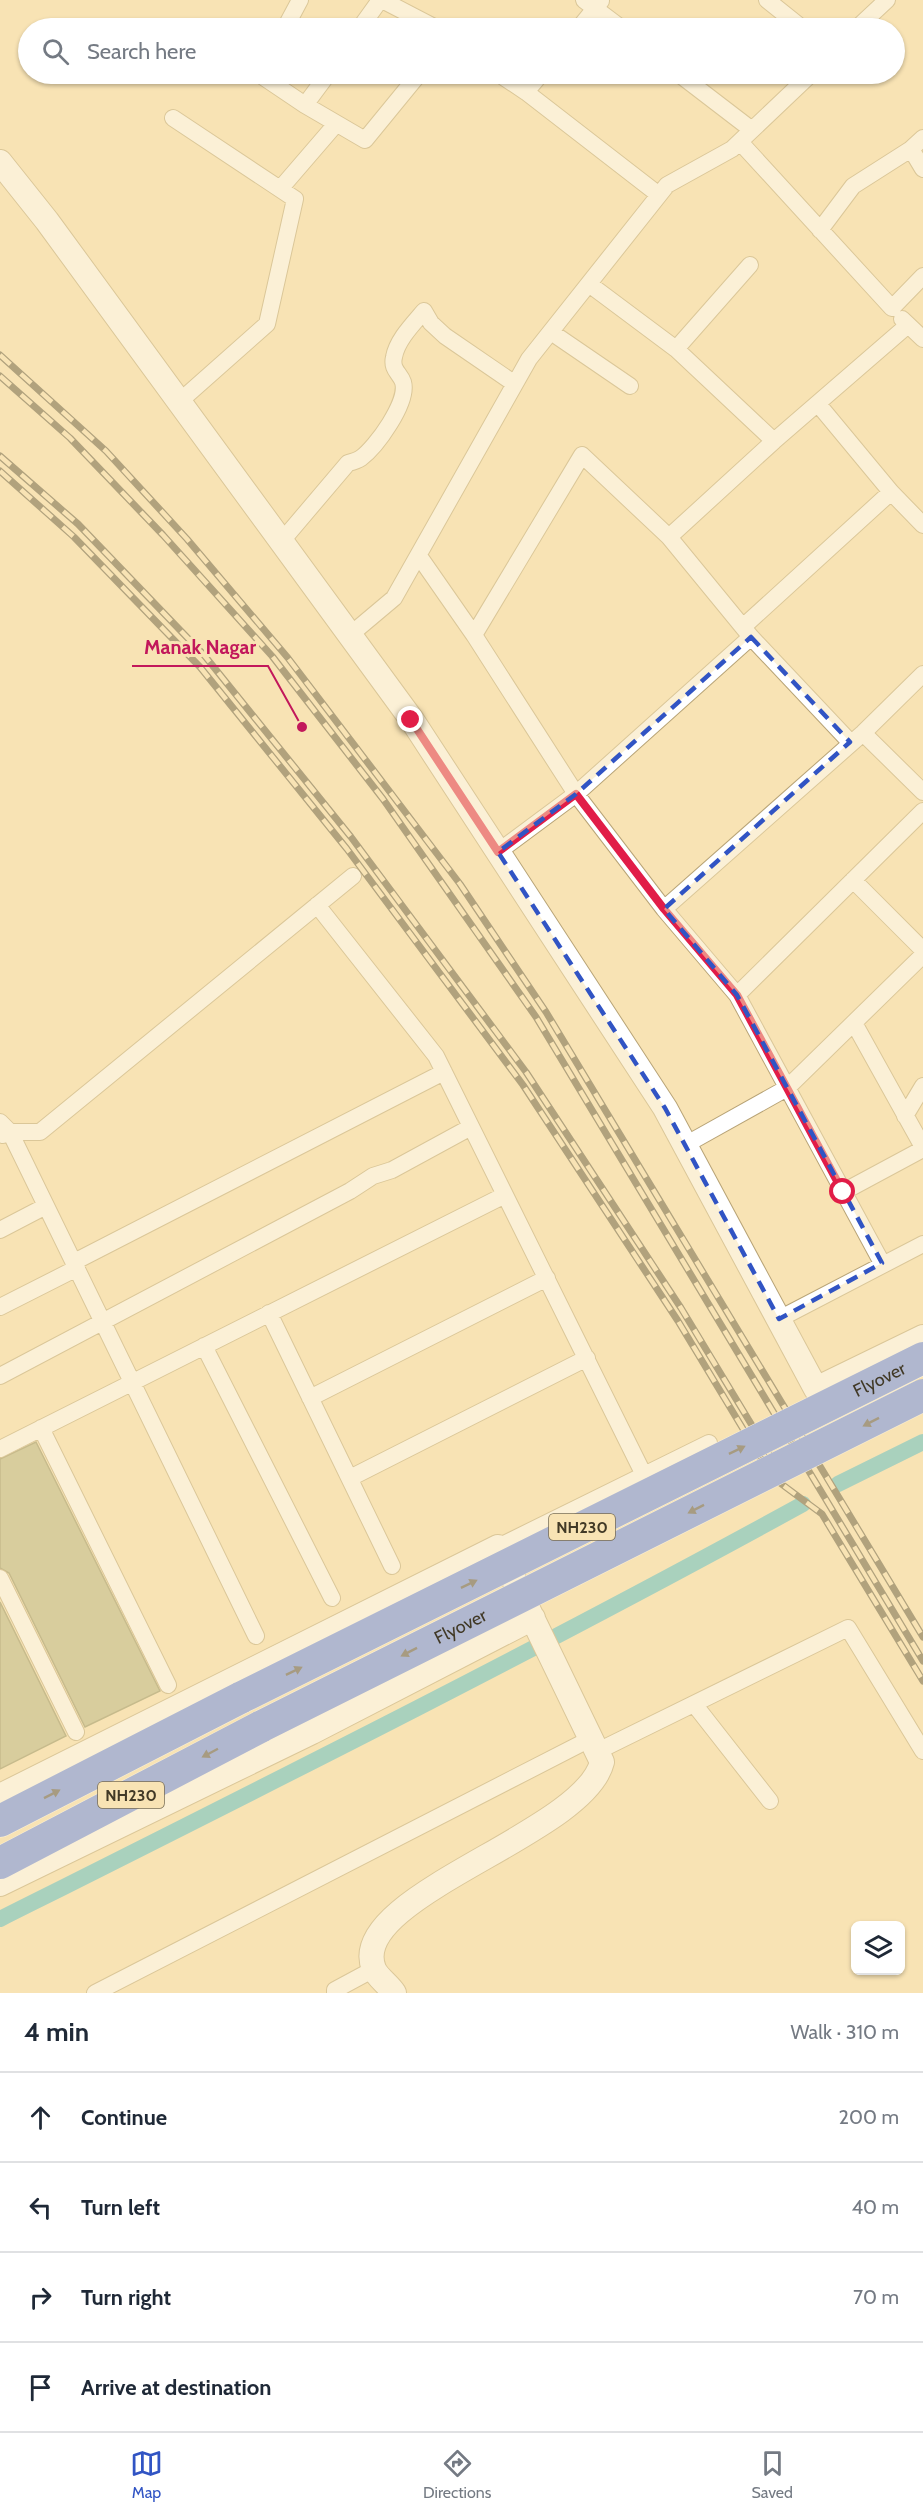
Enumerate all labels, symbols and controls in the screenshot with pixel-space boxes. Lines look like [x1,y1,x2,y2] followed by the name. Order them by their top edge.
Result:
[18,18,905,84] search box
[39,35,72,68] icon: search
[87,38,196,65] text: Search here
[132,628,268,666] callout: Manak Nagar
[144,635,256,659] text: Manak Nagar
[397,706,423,732] route end
[829,1178,855,1204] route start
[849,1357,910,1402] street label: Flyover
[862,1417,879,1426] one-way arrow
[729,1446,746,1455] one-way arrow
[688,1504,705,1514] one-way arrow
[549,1514,615,1540] road number: NH230
[460,1579,477,1589] one-way arrow
[431,1604,491,1649] street label: Flyover
[401,1648,418,1657] one-way arrow
[286,1666,303,1676] one-way arrow
[201,1748,218,1758] one-way arrow
[98,1782,164,1808] road number: NH230
[44,1789,61,1799] one-way arrow
[851,1921,905,1975] map controls
[851,1921,905,1975] button: layers
[24,2016,89,2048] text: 4 min
[791,2020,899,2044] text: Walk · 310 m
[24,2101,57,2134] icon: ahead
[81,2104,167,2131] text: Continue
[839,2105,899,2129] text: 200 m
[24,2191,57,2224] icon: left
[81,2194,160,2221] text: Turn left
[851,2195,899,2219] text: 40 m
[24,2281,57,2314] icon: right
[81,2284,171,2311] text: Turn right
[853,2285,899,2309] text: 70 m
[24,2371,57,2404] icon: arrive
[81,2374,271,2401] text: Arrive at destination
[130,2447,163,2502] tab: Map
[423,2447,491,2502] tab: Directions
[751,2447,793,2502] tab: Saved

